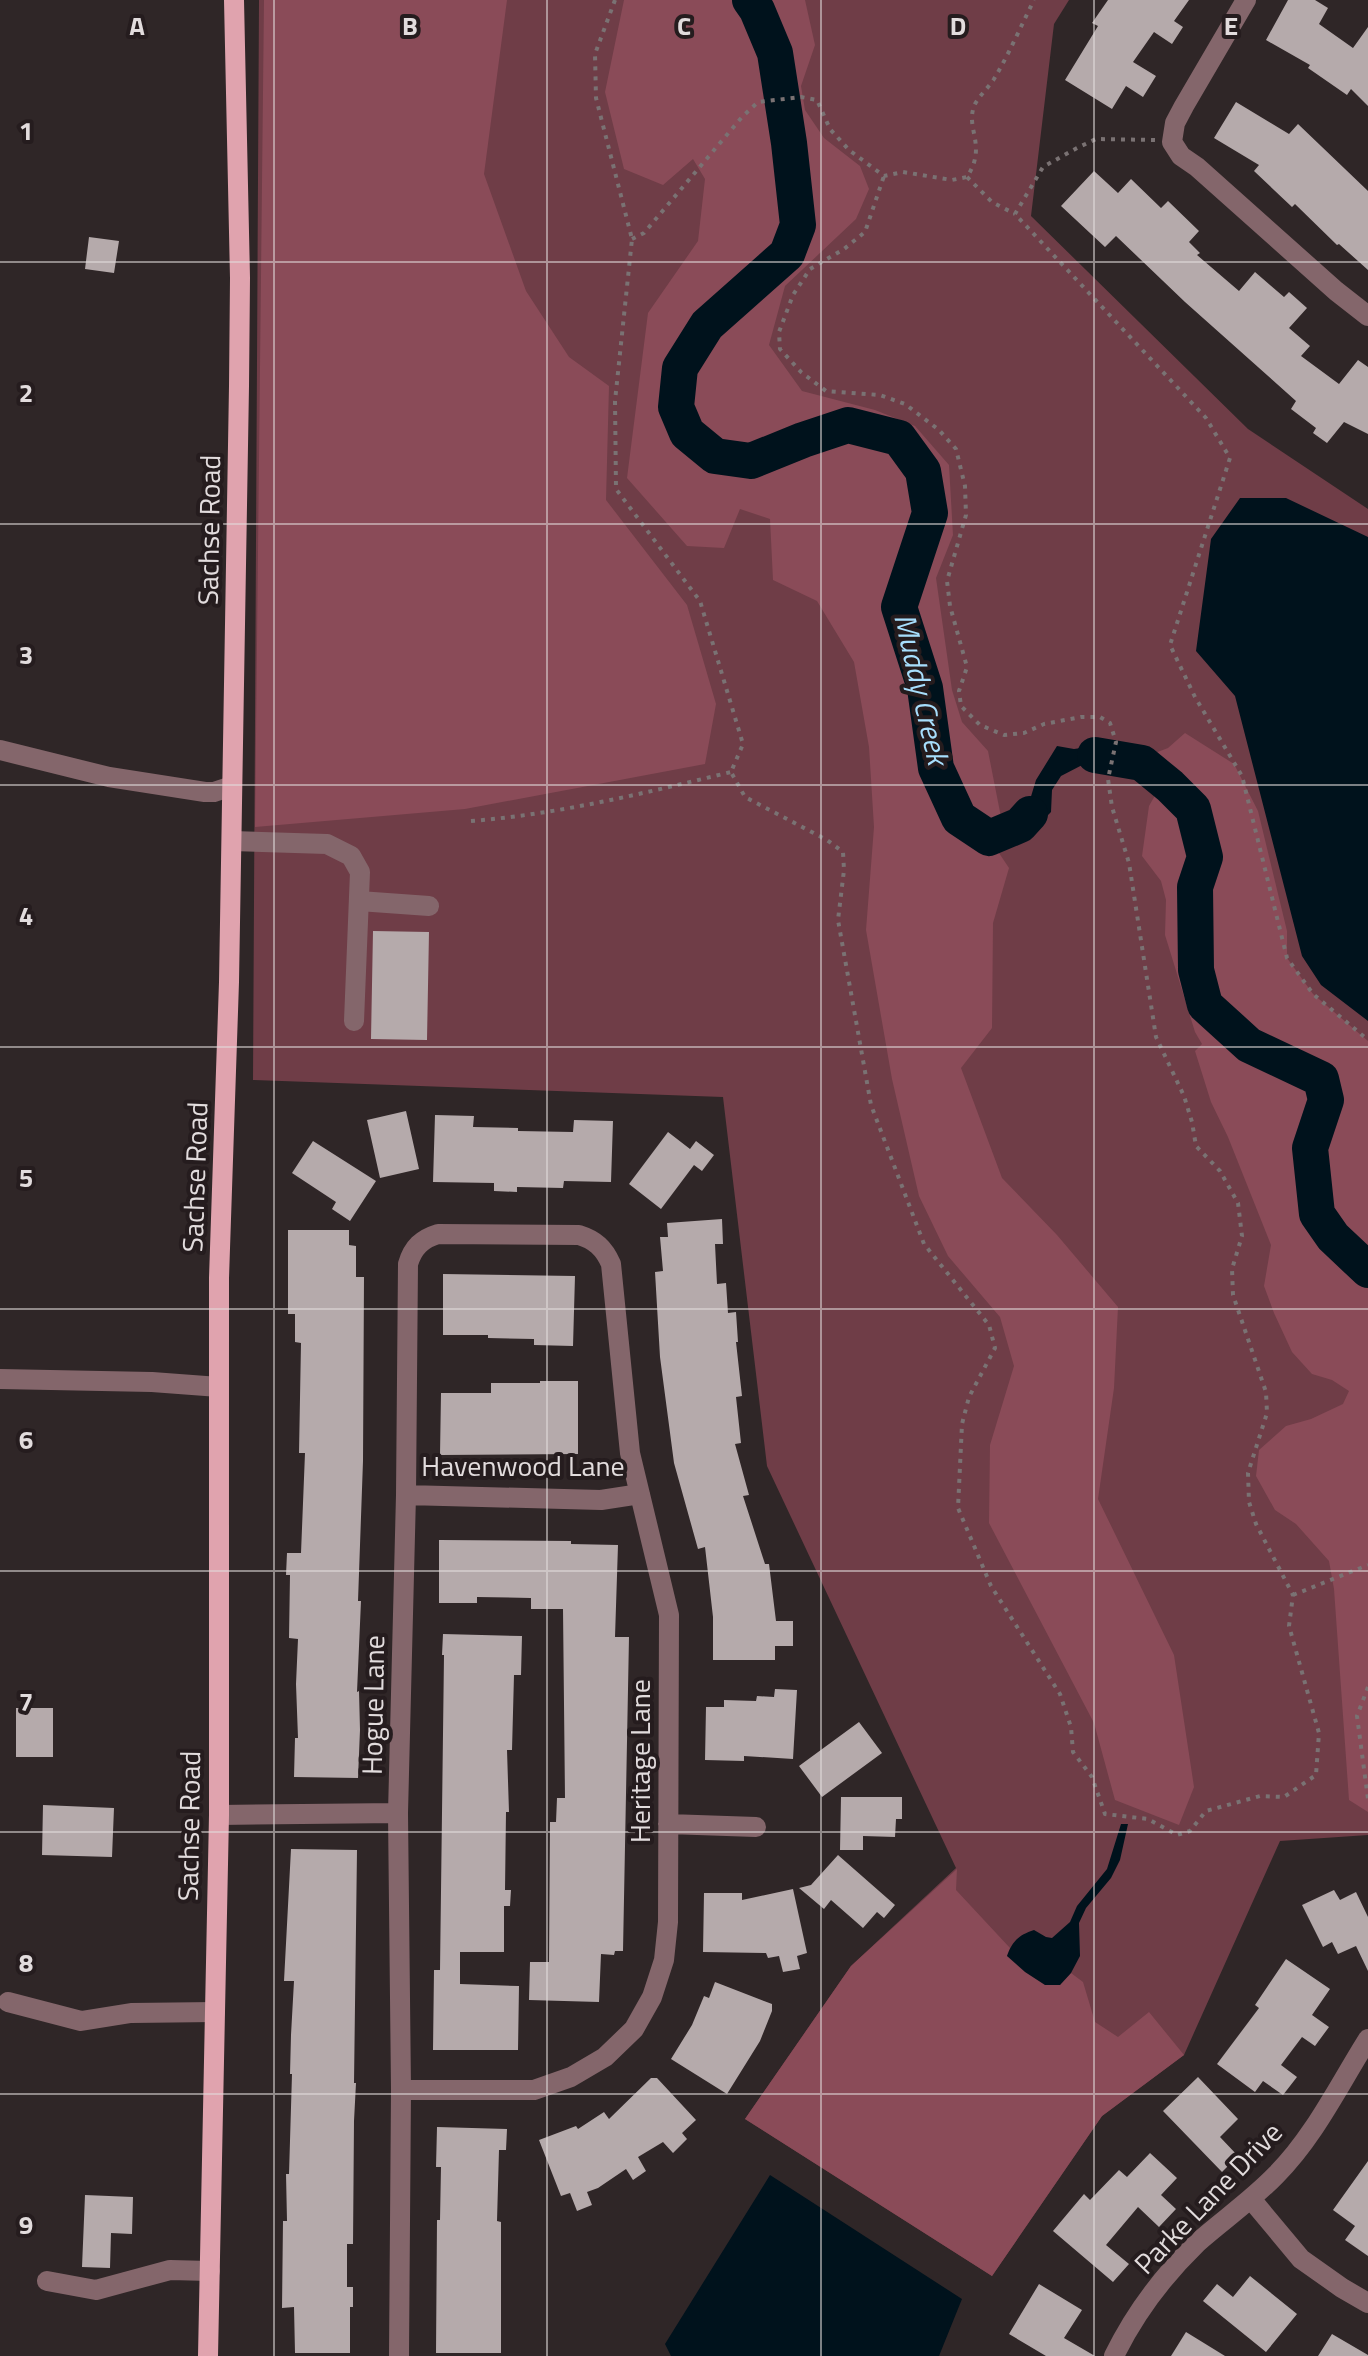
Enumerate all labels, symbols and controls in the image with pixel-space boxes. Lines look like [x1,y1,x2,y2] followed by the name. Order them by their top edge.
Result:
[129,6,145,45] text: A
[402,6,418,45] text: B
[677,6,691,45] text: C
[950,6,966,45] text: D
[1224,6,1238,45] text: E
[19,111,33,150] text: 1
[19,373,33,412] text: 2
[186,454,231,606] street label: Sachse Road
[882,609,963,772] water label: Muddy Creek
[19,635,33,674] text: 3
[19,896,33,935] text: 4
[170,1101,219,1253] street label: Sachse Road
[19,1158,33,1197] text: 5
[19,1420,33,1459] text: 6
[421,1444,625,1487] street label: Havenwood Lane
[350,1635,395,1775] street label: Hogue Lane
[618,1679,661,1843] street label: Heritage Lane
[19,1682,33,1721] text: 7
[166,1750,211,1902] street label: Sachse Road
[19,1943,33,1982] text: 8
[1124,2112,1292,2284] street label: Parke Lane Drive
[19,2205,33,2244] text: 9

